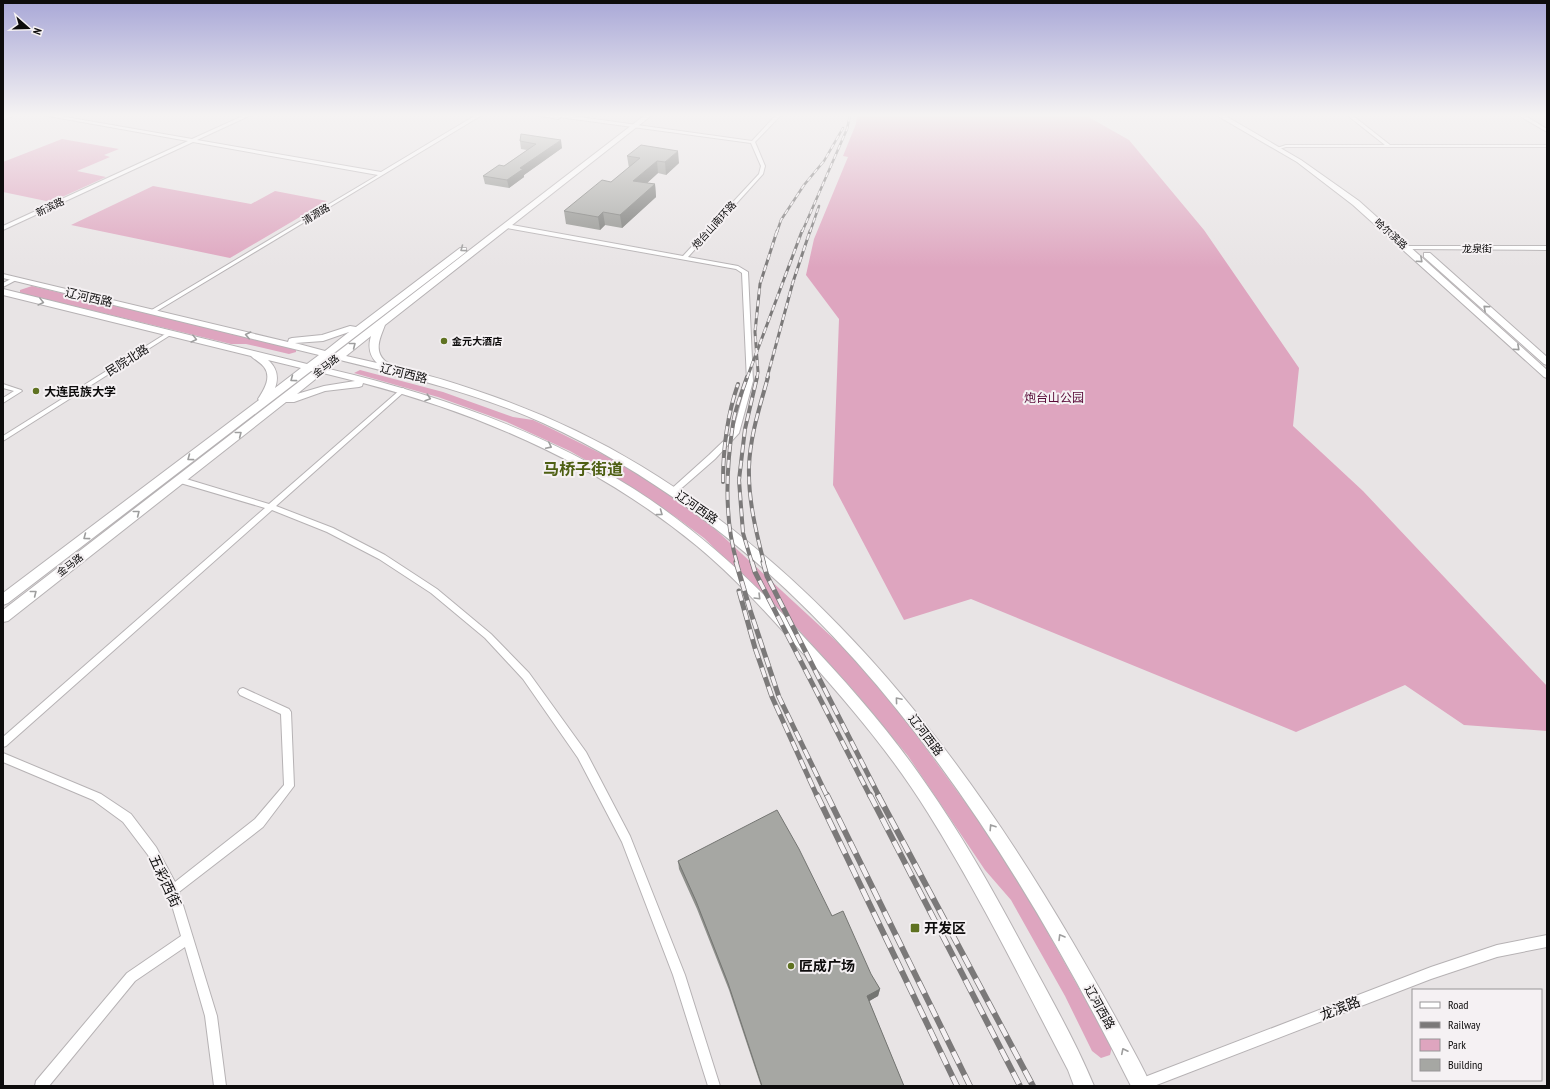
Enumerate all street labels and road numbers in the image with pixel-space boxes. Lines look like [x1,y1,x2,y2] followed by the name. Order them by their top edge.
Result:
[34,195,66,219] street label: 新滨路
[689,198,739,252] street label: 炮台山南环路
[300,201,332,227] street label: 清源路
[1372,216,1410,252] street label: 哈尔滨路
[1462,242,1492,255] street label: 龙泉街
[64,284,114,310] street label: 辽河西路
[103,341,151,379] street label: 民院北路
[310,352,342,380] street label: 金马路
[379,360,429,386] street label: 辽河西路
[673,487,721,527] street label: 辽河西路
[54,551,86,579] street label: 金马路
[906,711,946,759] street label: 辽河西路
[145,852,185,910] street label: 五彩西街
[1082,982,1118,1032] street label: 辽河西路
[1317,992,1363,1024] street label: 龙滨路

